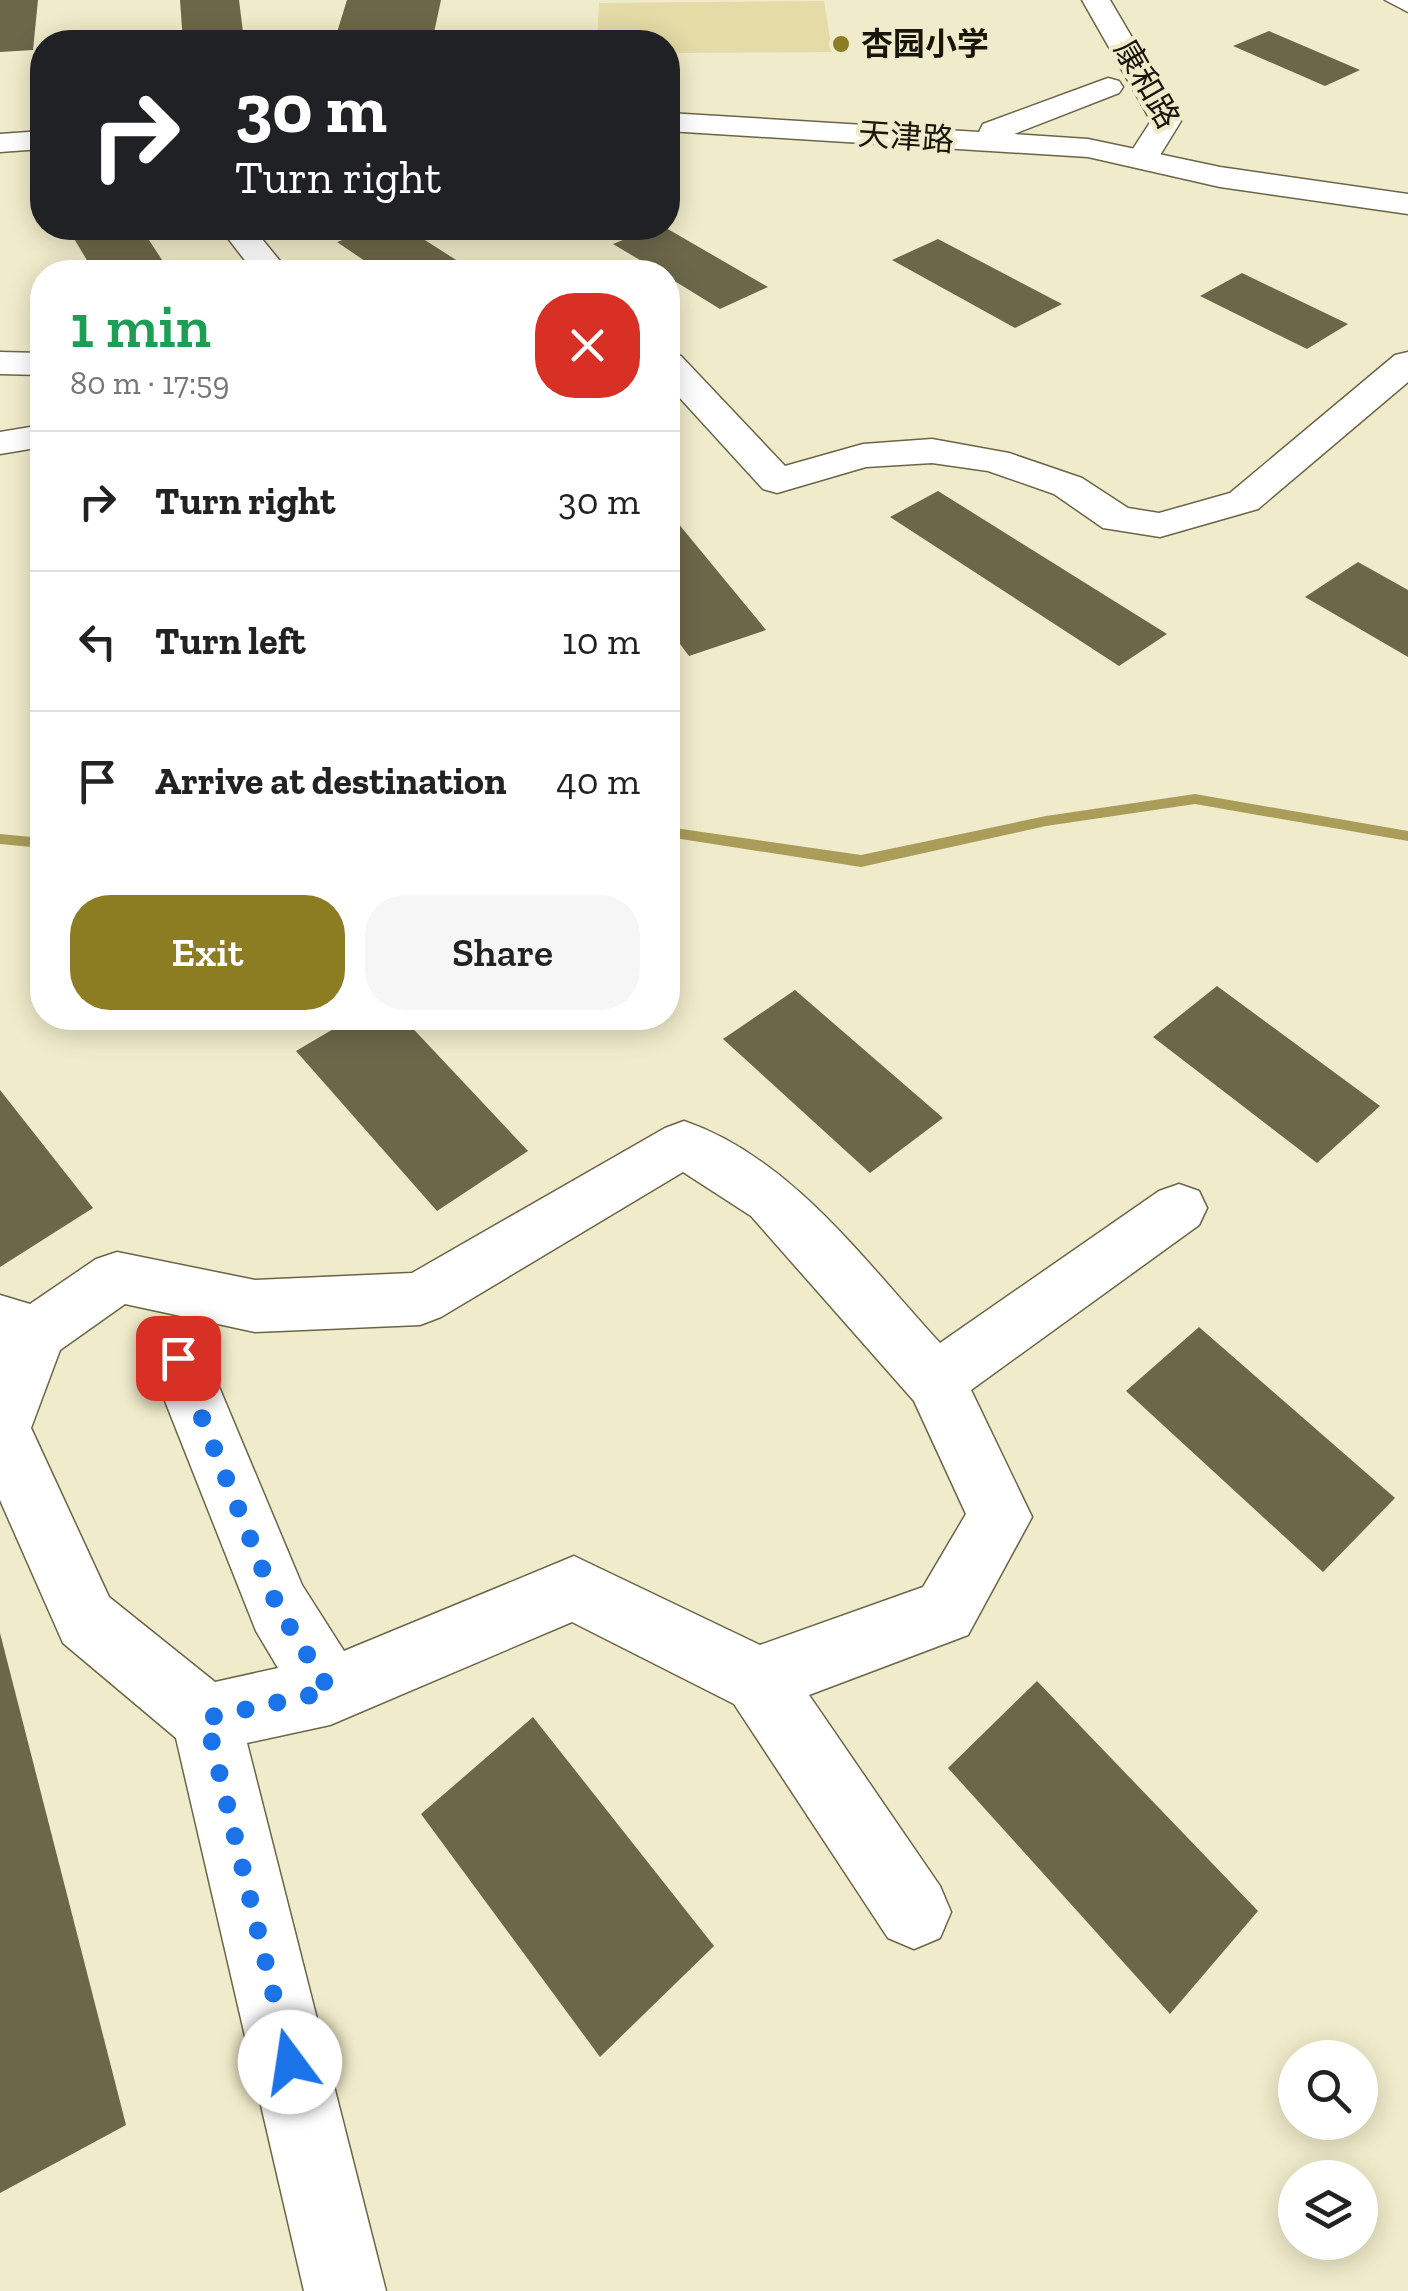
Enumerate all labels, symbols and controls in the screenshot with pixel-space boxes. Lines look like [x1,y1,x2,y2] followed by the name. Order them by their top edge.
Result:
[861,25,989,63] place label: 杏园小学
[830,33,852,55] marker: 杏园小学
[1107,33,1187,135] street label: 康和路
[235,66,387,150] text: 30 m
[70,70,200,200] icon: right
[857,115,955,159] street label: 天津路
[235,151,441,205] text: Turn right
[70,290,211,362] text: 1 min
[535,293,640,398] button: close
[70,364,229,402] text: 80 m · 17:59
[70,474,125,529] icon: right
[155,478,335,524] text: Turn right
[558,478,640,524] text: 30 m
[70,614,125,669] icon: left
[155,618,306,664] text: Turn left
[562,618,640,664] text: 10 m
[70,754,125,809] icon: arrive
[155,758,506,804] text: Arrive at destination
[556,758,640,804] text: 40 m
[70,895,345,1010] button: Exit
[365,895,640,1010] button: Share
[136,1316,221,1401] pin
[151,1331,206,1386] icon: arrive
[238,2010,342,2114] position arrow
[1278,2040,1378,2260] map controls
[1278,2040,1378,2140] button: search
[1278,2160,1378,2260] button: layers

